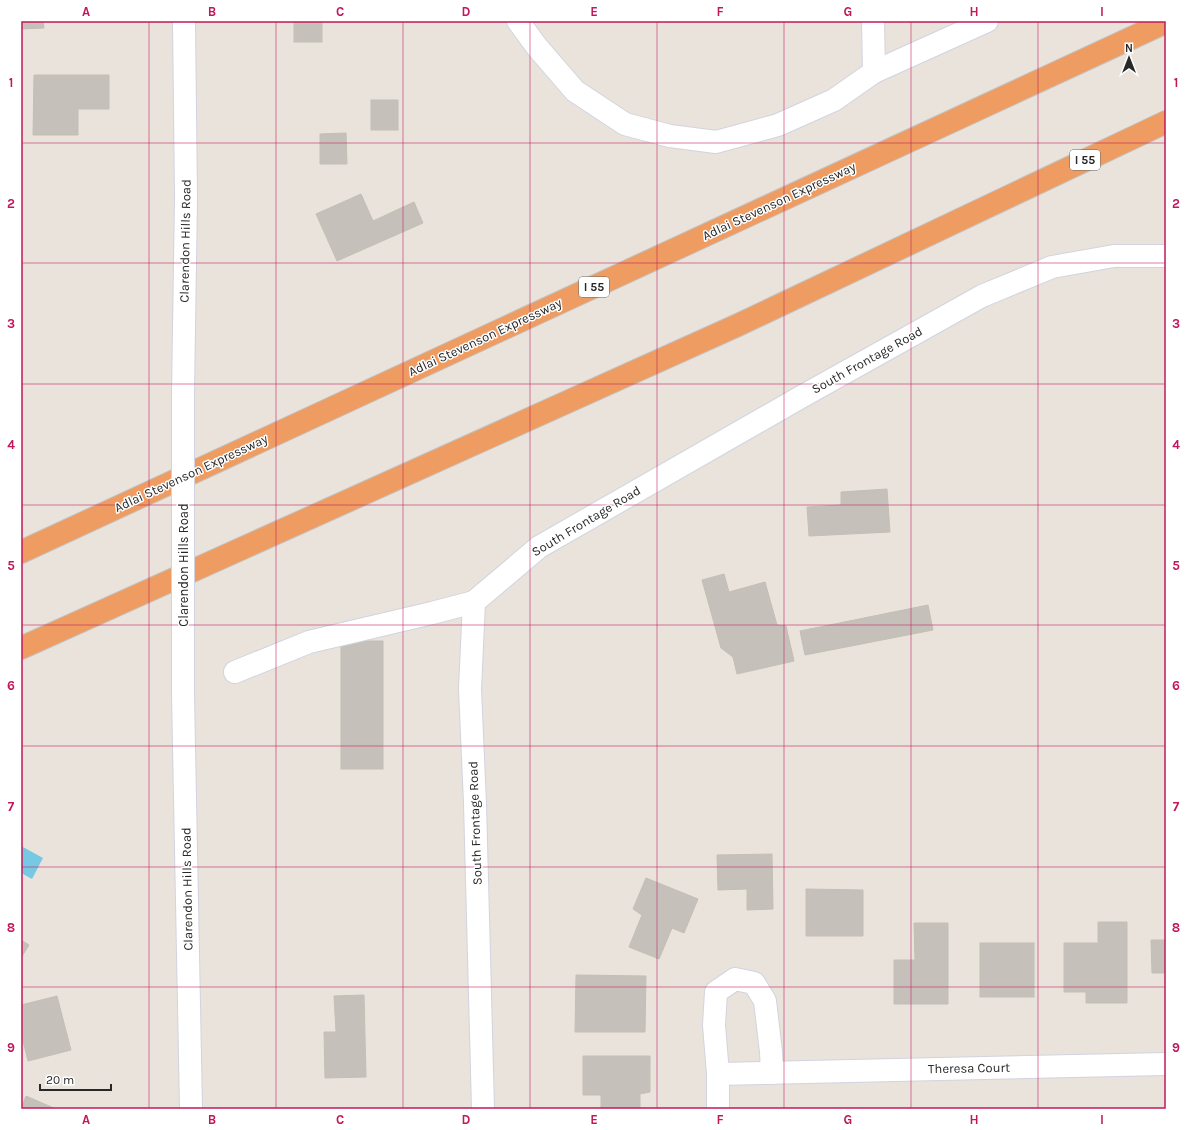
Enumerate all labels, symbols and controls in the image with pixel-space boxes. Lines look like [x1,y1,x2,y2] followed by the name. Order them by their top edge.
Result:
[82,4,90,19] text: A
[208,4,216,19] text: B
[336,4,344,19] text: C
[462,4,471,19] text: D
[590,4,598,19] text: E
[716,4,724,19] text: F
[844,4,852,19] text: G
[969,4,979,19] text: H
[1100,4,1104,19] text: I
[1109,38,1149,78] north arrow
[1125,42,1133,55] text: N
[9,75,13,90] text: 1
[1174,75,1178,90] text: 1
[1070,150,1100,170] road number: I 55
[700,159,858,243] street label: Adlai Stevenson Expressway
[176,179,194,303] street label: Clarendon Hills Road
[7,196,15,211] text: 2
[1172,196,1180,211] text: 2
[579,277,609,297] road number: I 55
[406,295,564,379] street label: Adlai Stevenson Expressway
[7,316,15,331] text: 3
[1172,316,1180,331] text: 3
[809,323,925,397] street label: South Frontage Road
[112,431,270,515] street label: Adlai Stevenson Expressway
[7,437,15,452] text: 4
[1172,437,1180,452] text: 4
[529,483,643,559] street label: South Frontage Road
[176,503,191,627] street label: Clarendon Hills Road
[7,558,15,573] text: 5
[1172,558,1180,573] text: 5
[7,678,15,693] text: 6
[1172,678,1180,693] text: 6
[465,761,485,885] street label: South Frontage Road
[8,799,15,814] text: 7
[1173,799,1180,814] text: 7
[178,827,196,951] street label: Clarendon Hills Road
[7,920,15,935] text: 8
[1172,920,1180,935] text: 8
[7,1040,15,1055] text: 9
[1172,1040,1180,1055] text: 9
[928,1060,1010,1076] street label: Theresa Court
[40,1066,111,1092] scale bar
[46,1073,74,1087] text: 20 m
[82,1112,90,1127] text: A
[208,1112,216,1127] text: B
[336,1112,344,1127] text: C
[462,1112,471,1127] text: D
[590,1112,598,1127] text: E
[716,1112,724,1127] text: F
[844,1112,852,1127] text: G
[969,1112,979,1127] text: H
[1100,1112,1104,1127] text: I

